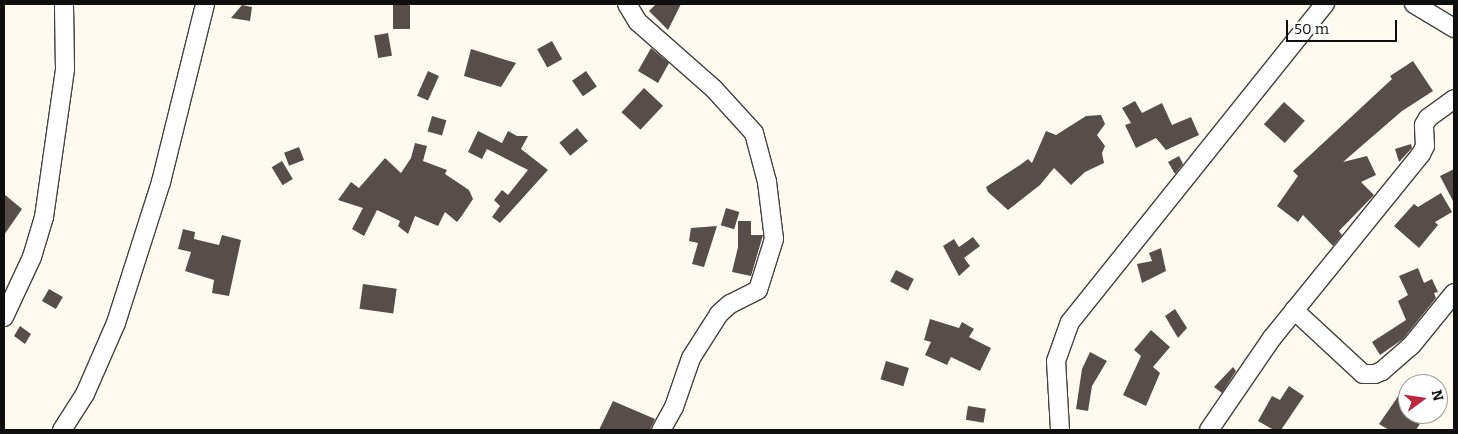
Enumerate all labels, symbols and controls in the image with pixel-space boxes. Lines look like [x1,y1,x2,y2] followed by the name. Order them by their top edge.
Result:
[1288,10,1399,42] scale bar
[1294,20,1329,38] text: 50 m
[1398,374,1448,424] north arrow
[1428,388,1447,403] text: N

